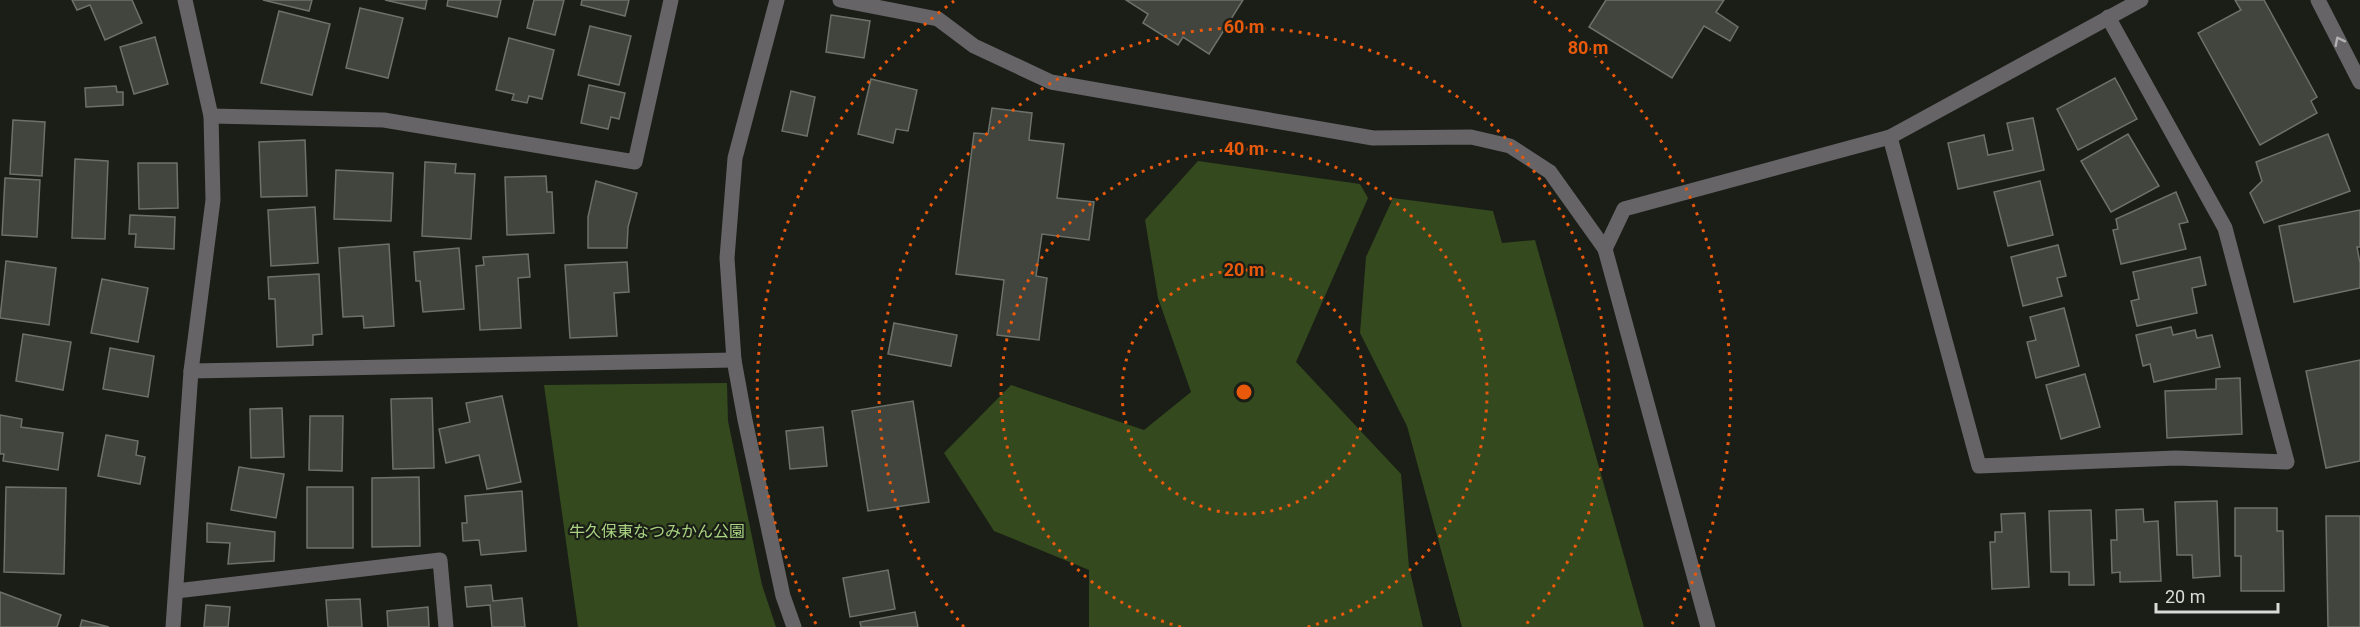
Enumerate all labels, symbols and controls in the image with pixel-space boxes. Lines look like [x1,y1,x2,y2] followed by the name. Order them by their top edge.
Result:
[1224,16,1264,37] text: 60 m
[1568,37,1608,58] text: 80 m
[2335,37,2346,48] one-way arrow
[1224,138,1264,159] text: 40 m
[1224,259,1264,280] text: 20 m
[1234,382,1254,402] centre of rings
[569,522,745,541] park label: 牛久保東なつみかん公園
[2156,576,2278,614] scale bar
[2165,586,2205,607] text: 20 m

